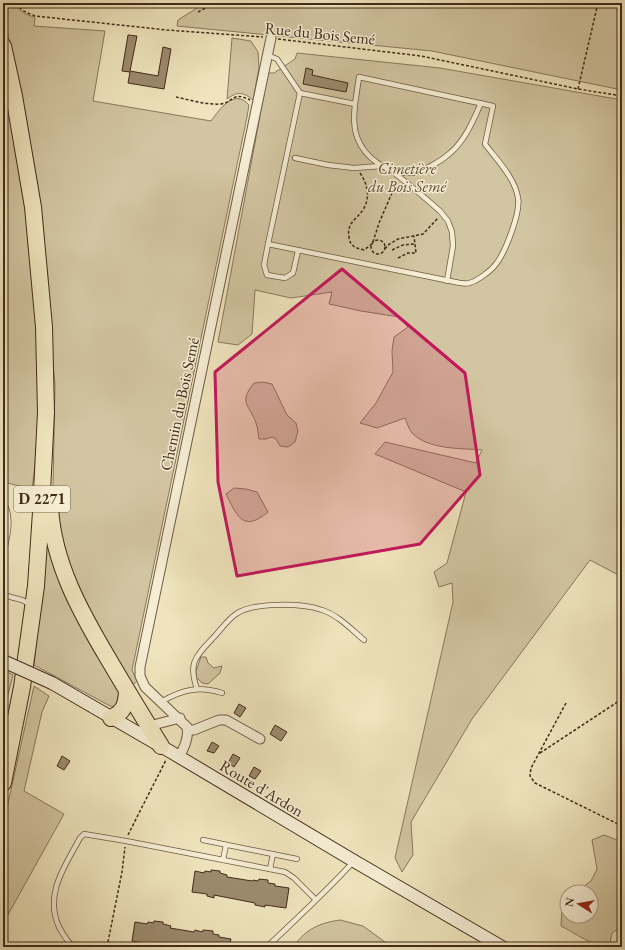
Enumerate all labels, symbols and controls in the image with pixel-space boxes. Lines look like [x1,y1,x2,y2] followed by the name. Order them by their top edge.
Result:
[264,17,376,50] street label: Rue du Bois Semé
[368,158,448,197] park label: Cimetière du Bois Semé
[155,336,204,473] street label: Chemin du Bois Semé
[14,486,70,512] road number: D 2271
[216,755,308,822] street label: Route d'Ardon
[559,884,599,924] north arrow
[561,896,577,908] text: N

